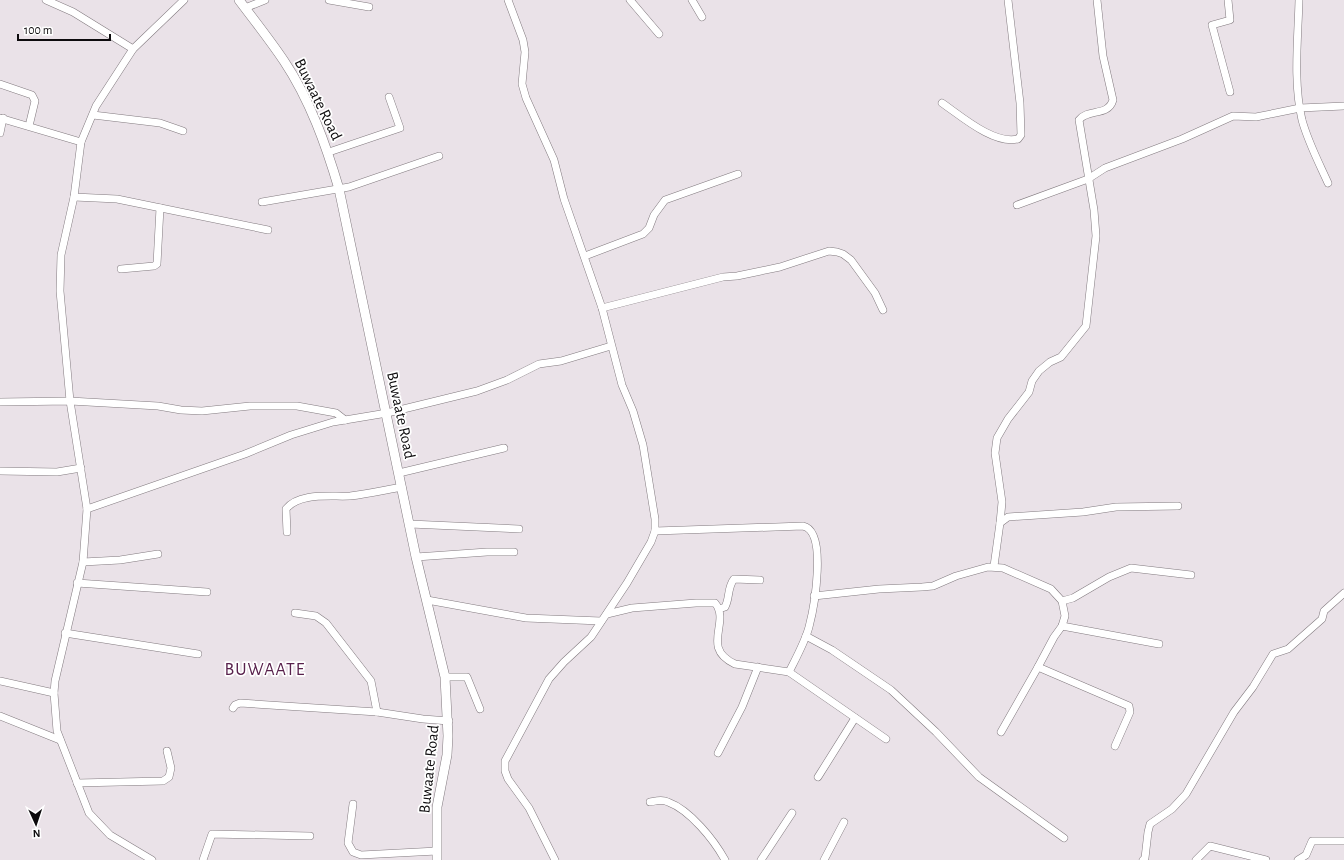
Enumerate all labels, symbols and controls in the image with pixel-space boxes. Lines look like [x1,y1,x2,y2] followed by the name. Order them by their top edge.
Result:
[18,16,110,42] scale bar
[24,24,52,36] text: 100 m
[291,56,345,143] street label: Buwaate Road
[384,370,418,460] street label: Buwaate Road
[225,661,305,679] district label: BUWAATE
[416,724,442,814] street label: Buwaate Road
[16,804,56,844] north arrow
[32,828,41,839] text: N

